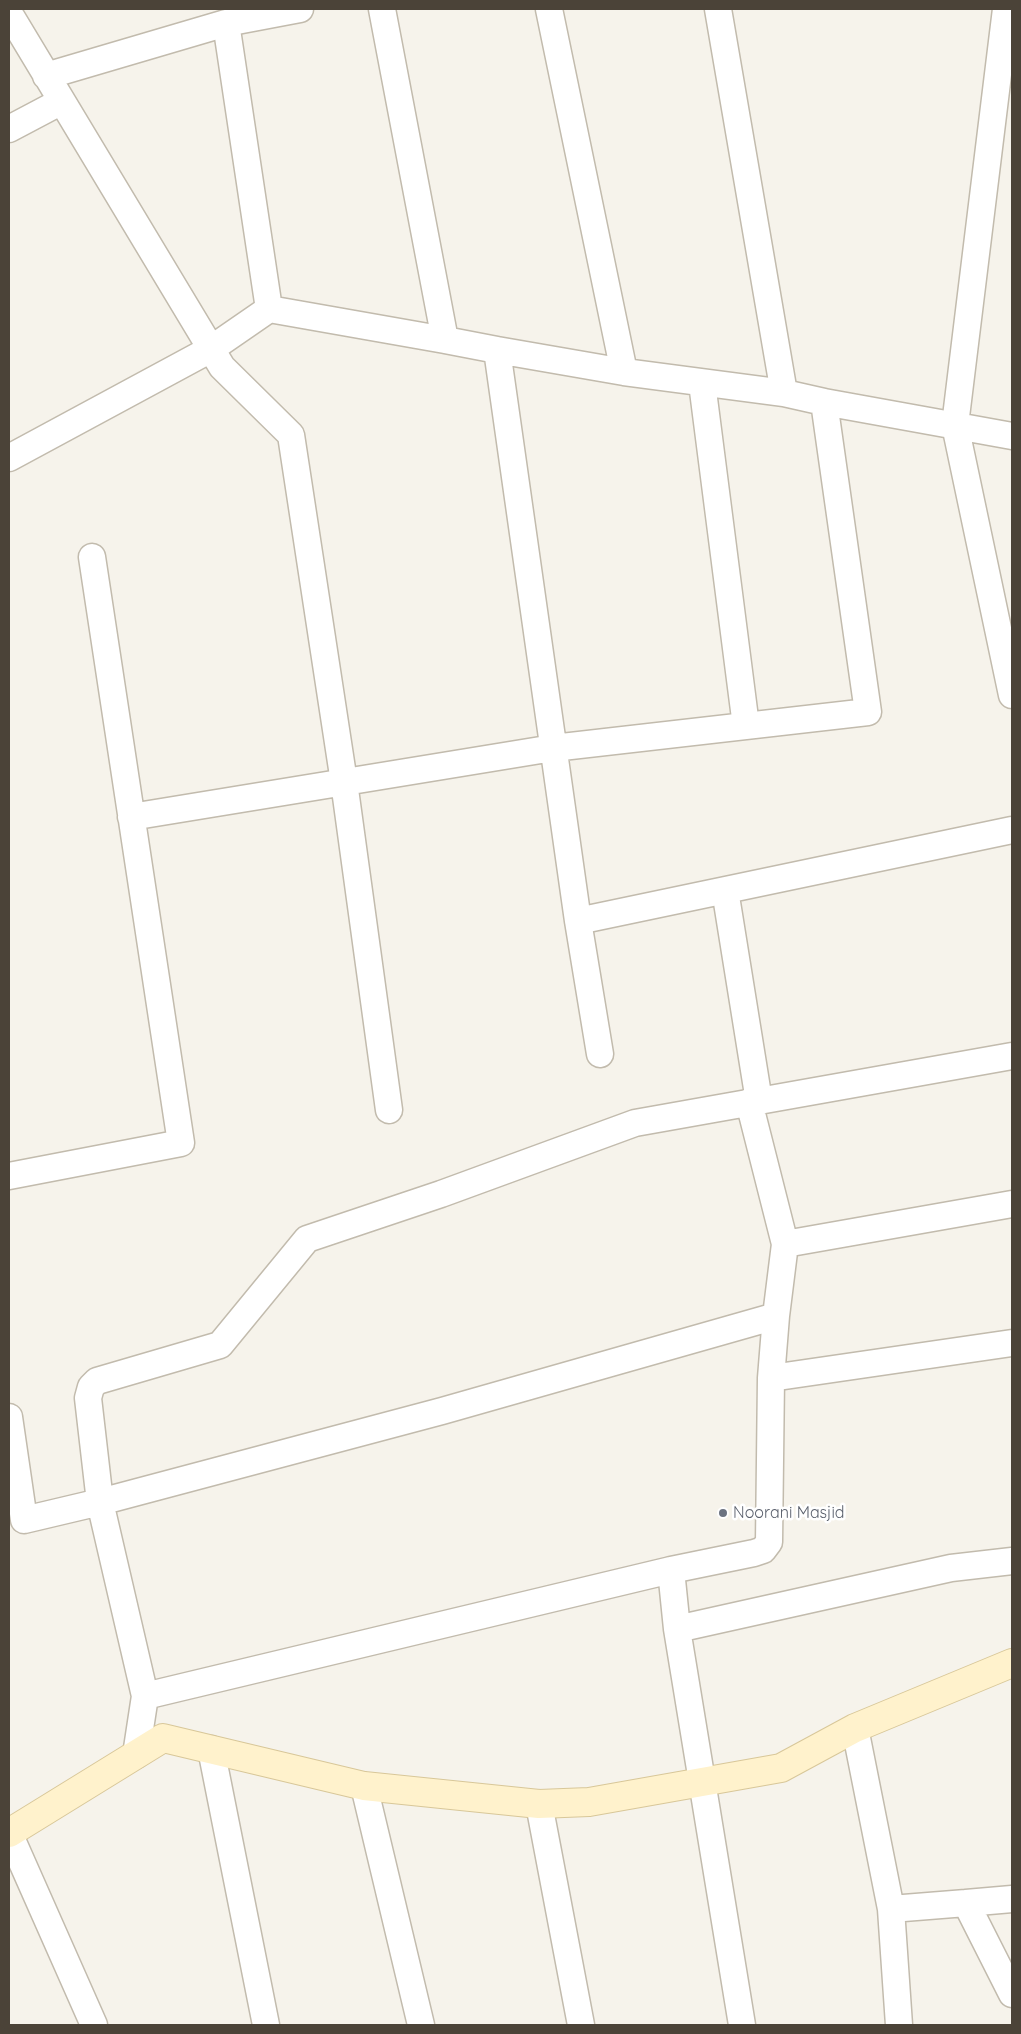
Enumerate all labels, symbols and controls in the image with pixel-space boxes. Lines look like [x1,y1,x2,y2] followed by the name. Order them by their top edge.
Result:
[733,1503,845,1523] place label: Noorani Masjid
[717,1507,729,1519] marker: Noorani Masjid

